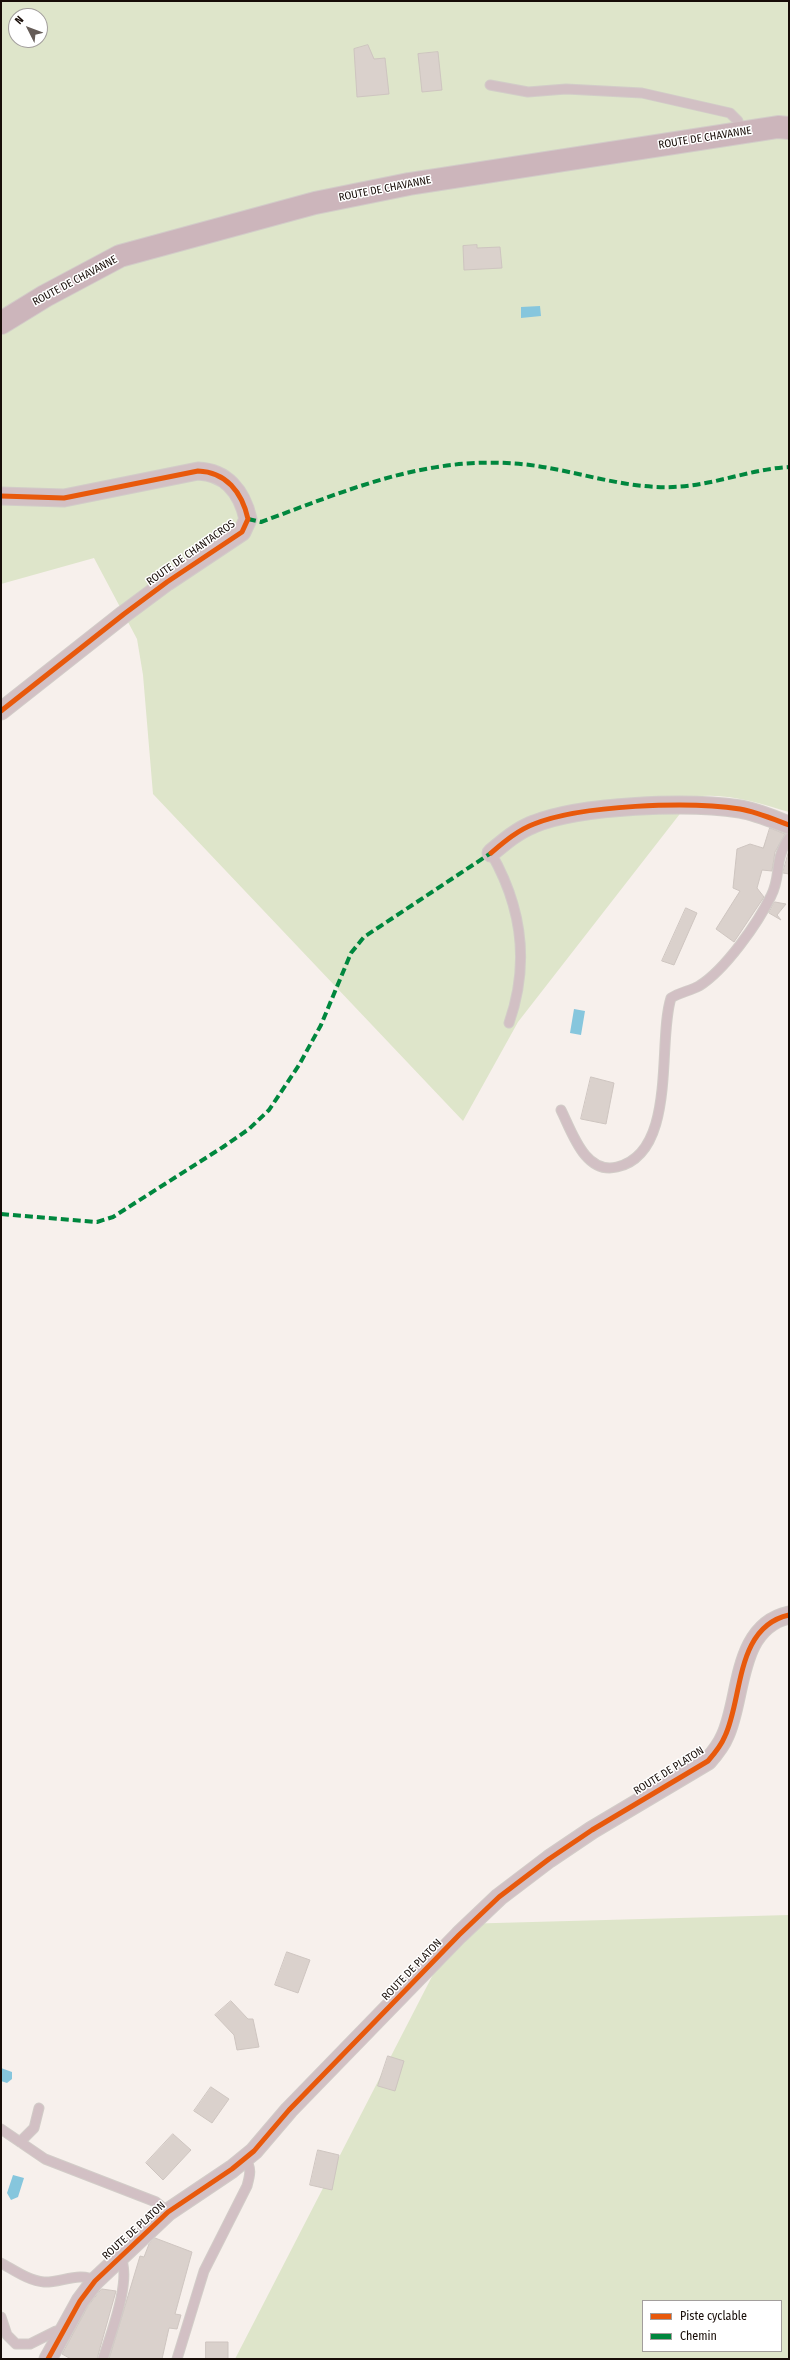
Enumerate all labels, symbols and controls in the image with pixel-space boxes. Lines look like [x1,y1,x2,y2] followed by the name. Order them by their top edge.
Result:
[8,8,48,48] north arrow
[12,14,26,27] text: N
[658,124,752,152] street label: ROUTE DE CHAVANNE
[338,174,432,204] street label: ROUTE DE CHAVANNE
[30,253,120,309] street label: ROUTE DE CHAVANNE
[144,517,238,589] street label: ROUTE DE CHANTACROS
[631,1744,707,1798] street label: ROUTE DE PLATON
[379,1936,445,2004] street label: ROUTE DE PLATON
[100,2199,168,2263] street label: ROUTE DE PLATON
[642,2300,782,2352] legend
[680,2309,747,2323] text: Piste cyclable
[680,2329,717,2343] text: Chemin

